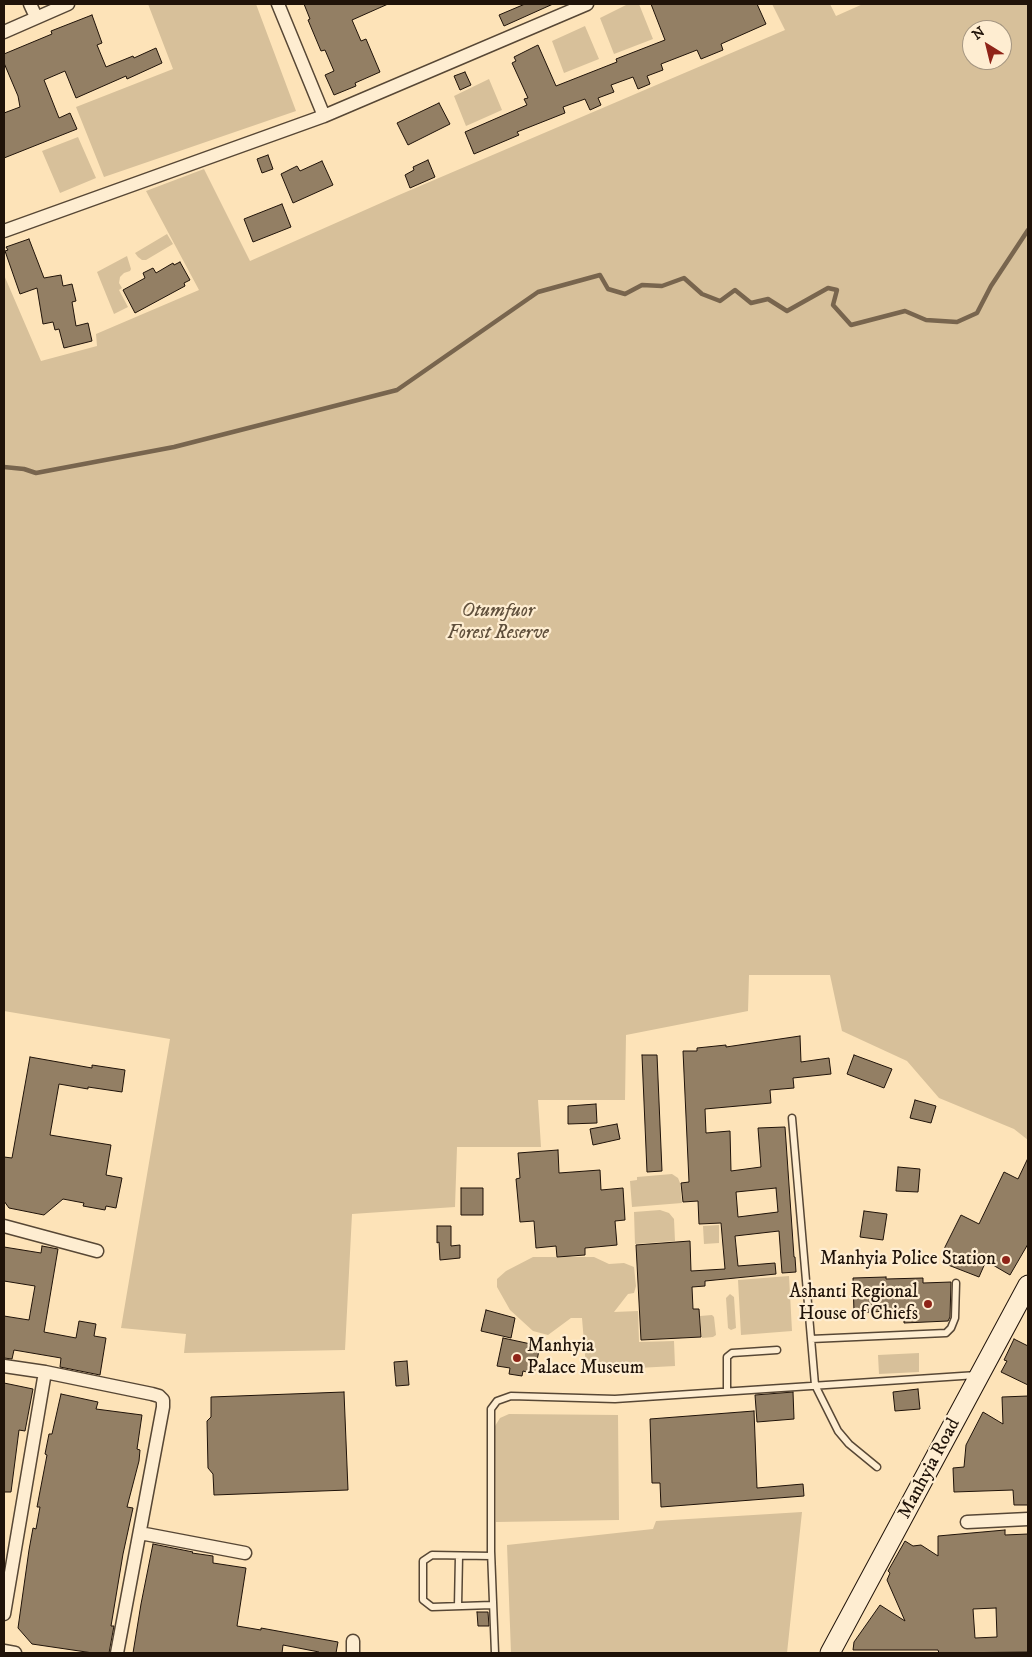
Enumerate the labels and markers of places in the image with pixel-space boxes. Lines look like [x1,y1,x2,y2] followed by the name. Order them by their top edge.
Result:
[820,1249,996,1271] place label: Manhyia Police Station
[1000,1254,1012,1266] marker: Manhyia Police Station
[789,1282,918,1326] place label: Ashanti Regional House of Chiefs
[922,1298,934,1310] marker: Ashanti Regional House of Chiefs
[527,1336,644,1380] place label: Manhyia Palace Museum
[511,1352,523,1364] marker: Manhyia Palace Museum

